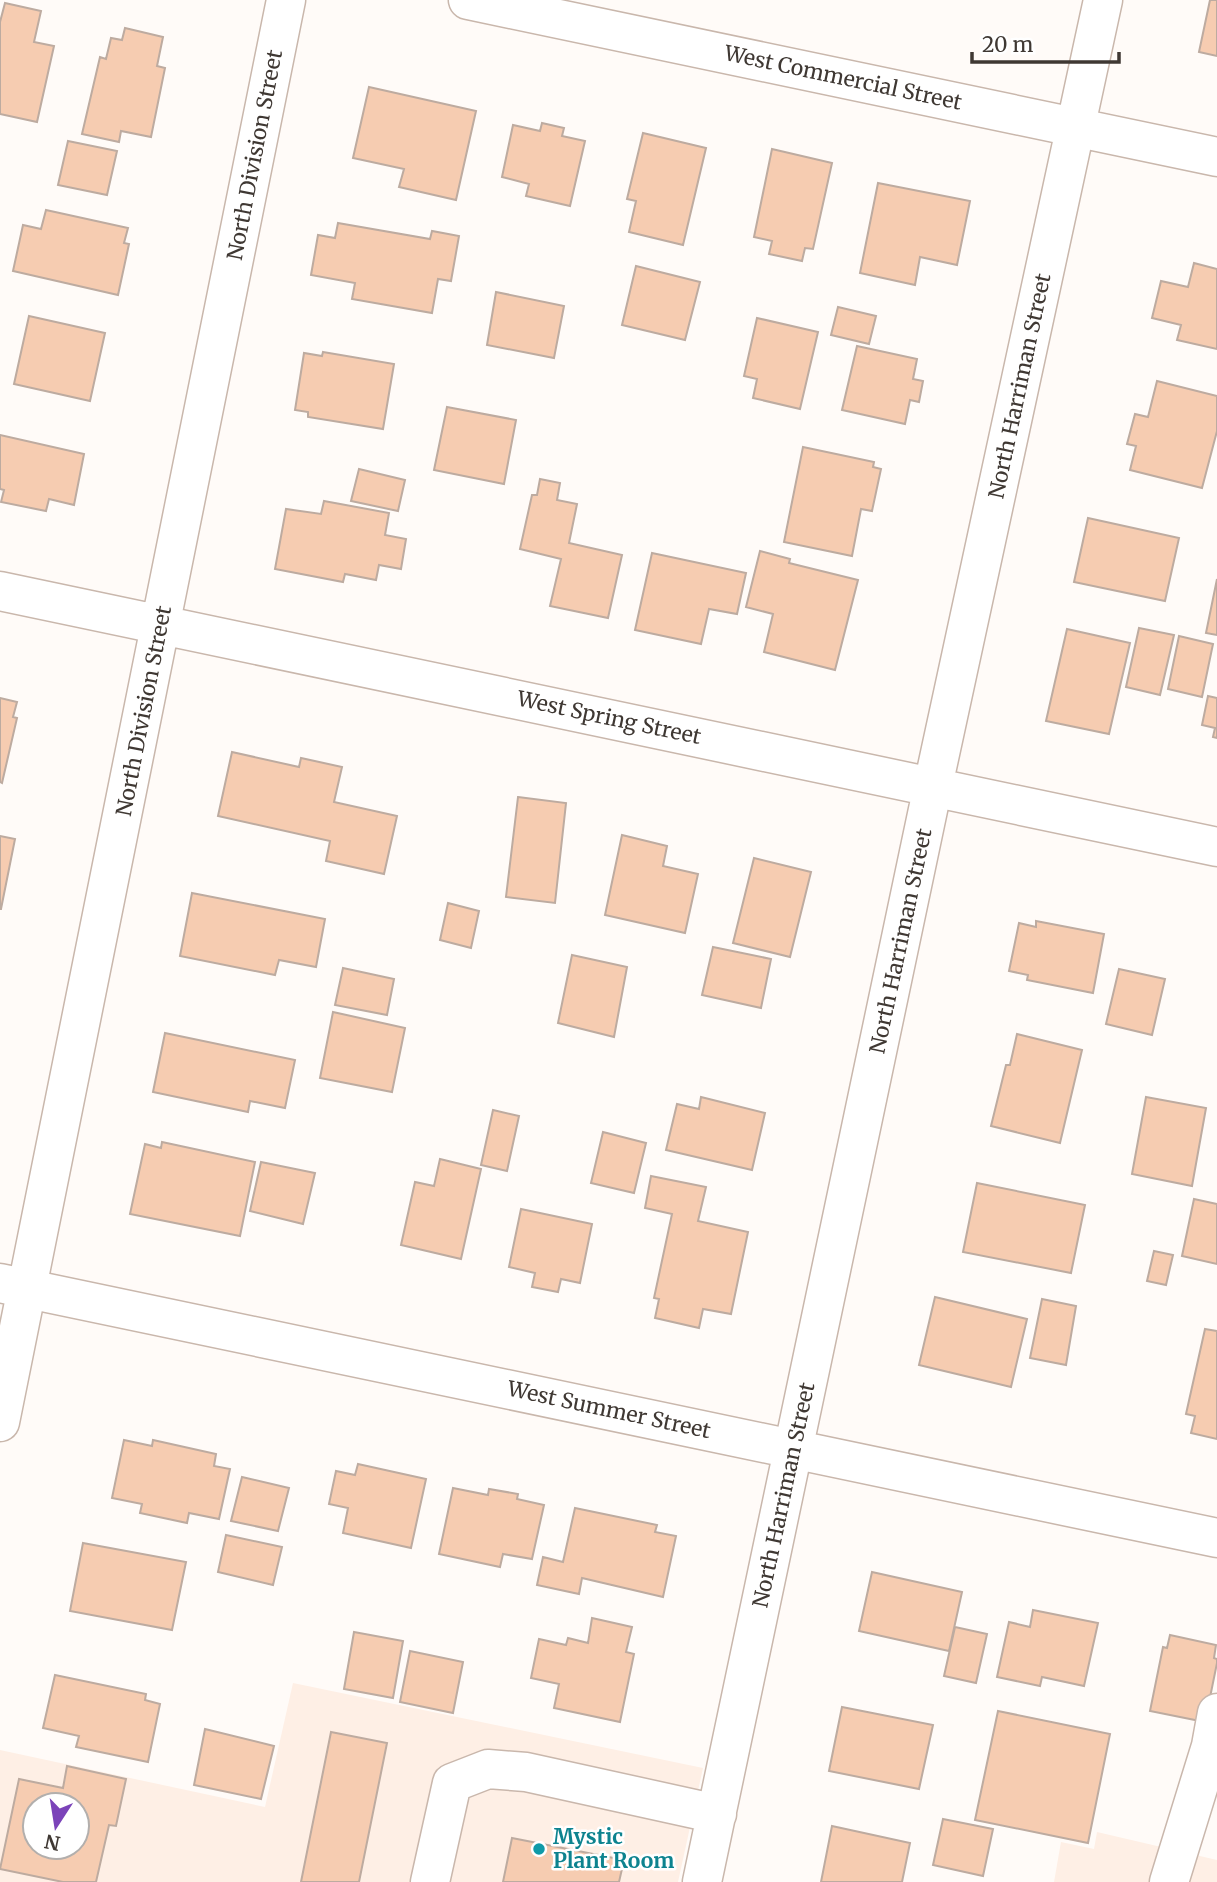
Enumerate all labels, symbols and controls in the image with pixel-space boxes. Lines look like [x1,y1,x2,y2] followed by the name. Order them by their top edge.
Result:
[972,21,1119,65] scale bar
[982,31,1034,58] text: 20 m
[721,39,964,116] street label: West Commercial Street
[221,47,288,262] street label: North Division Street
[982,271,1057,501] street label: North Harriman Street
[110,603,177,818] street label: North Division Street
[514,685,704,750] street label: West Spring Street
[863,826,938,1056] street label: North Harriman Street
[504,1375,713,1444] street label: West Summer Street
[746,1380,821,1610] street label: North Harriman Street
[21,1791,91,1861] north arrow
[553,1823,674,1874] place label: Mystic Plant Room
[43,1829,62,1856] text: N
[531,1841,547,1857] marker: Mystic Plant Room

